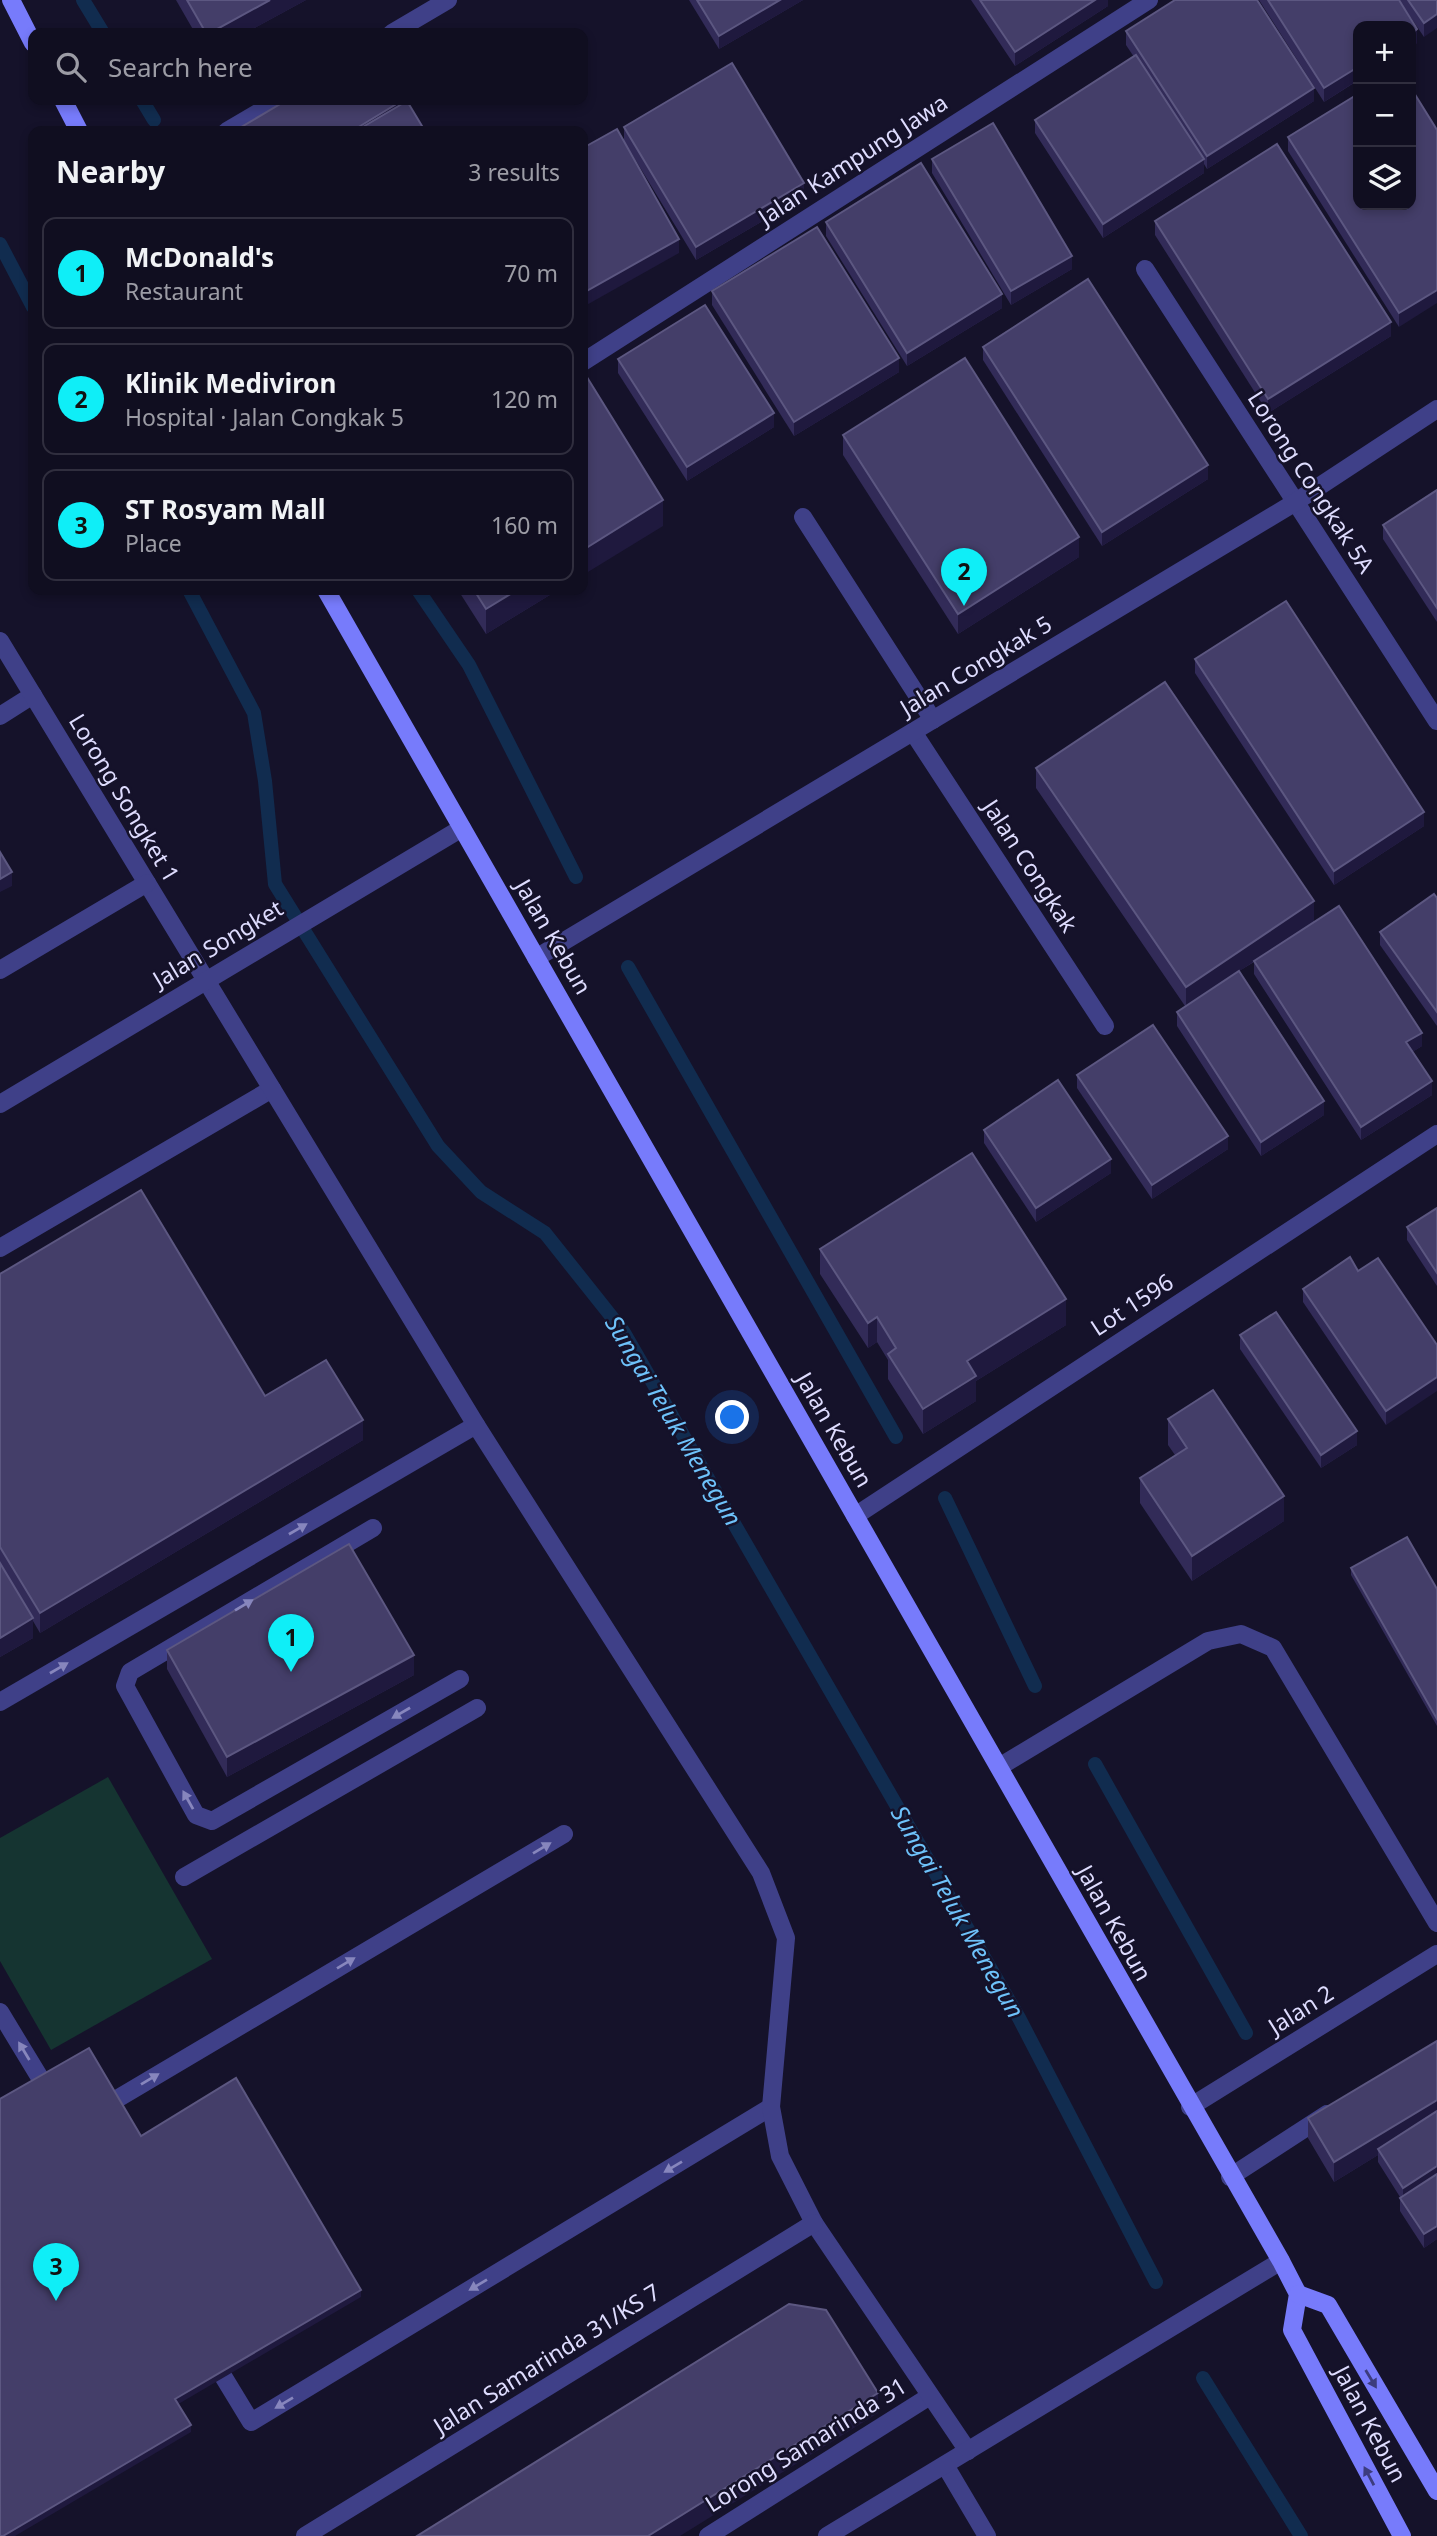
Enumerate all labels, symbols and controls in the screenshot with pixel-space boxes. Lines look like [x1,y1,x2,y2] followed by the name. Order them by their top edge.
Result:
[1353,21,1416,210] map controls
[1353,21,1416,84] button: +
[28,28,588,105] search box
[52,48,90,86] icon: search
[108,49,253,85] text: Search here
[1353,84,1416,147] button: −
[750,86,953,234] street label: Jalan Kampung Jawa
[1353,147,1416,210] button: layers
[56,151,165,192] text: Nearby
[468,156,560,188] text: 3 results
[125,239,274,275] text: McDonald's
[74,257,88,289] text: 1
[504,257,558,289] text: 70 m
[125,275,243,307] text: Restaurant
[125,365,336,401] text: Klinik Mediviron
[74,383,88,415] text: 2
[491,383,558,415] text: 120 m
[1241,384,1383,579] street label: Lorong Congkak 5A
[125,401,404,433] text: Hospital · Jalan Congkak 5
[125,491,326,527] text: ST Rosyam Mall
[74,509,88,541] text: 3
[491,509,558,541] text: 160 m
[125,527,182,559] text: Place
[941,548,987,606] pin: 2
[892,607,1057,724] street label: Jalan Congkak 5
[62,707,188,888] street label: Lorong Songket 1
[975,791,1086,939] street label: Jalan Congkak
[507,871,600,1000] street label: Jalan Kebun
[145,892,289,996] street label: Jalan Songket
[1084,1265,1179,1343] street label: Lot 1596
[598,1309,750,1532] water label: Sungai Teluk Menegun
[788,1364,881,1493] street label: Jalan Kebun
[715,1400,749,1434] your location
[288,1523,308,1535] one-way arrow
[234,1598,253,1611] one-way arrow
[268,1614,314,1672] pin: 1
[49,1662,69,1674] one-way arrow
[391,1706,410,1719] one-way arrow
[182,1790,193,1810] one-way arrow
[884,1799,1033,2023] water label: Sungai Teluk Menegun
[532,1842,551,1854] one-way arrow
[1069,1857,1160,1986] street label: Jalan Kebun
[336,1957,355,1970] one-way arrow
[1260,1977,1339,2043] street label: Jalan 2
[17,2041,30,2060] one-way arrow
[140,2073,159,2085] one-way arrow
[663,2160,682,2173] one-way arrow
[33,2243,79,2301] pin: 3
[425,2275,666,2442] street label: Jalan Samarinda 31/KS 7
[469,2278,488,2291] one-way arrow
[1326,2358,1415,2488] street label: Jalan Kebun
[699,2369,912,2519] street label: Lorong Samarinda 31
[1365,2370,1377,2389] one-way arrow
[274,2396,293,2409] one-way arrow
[1363,2466,1375,2486] one-way arrow

